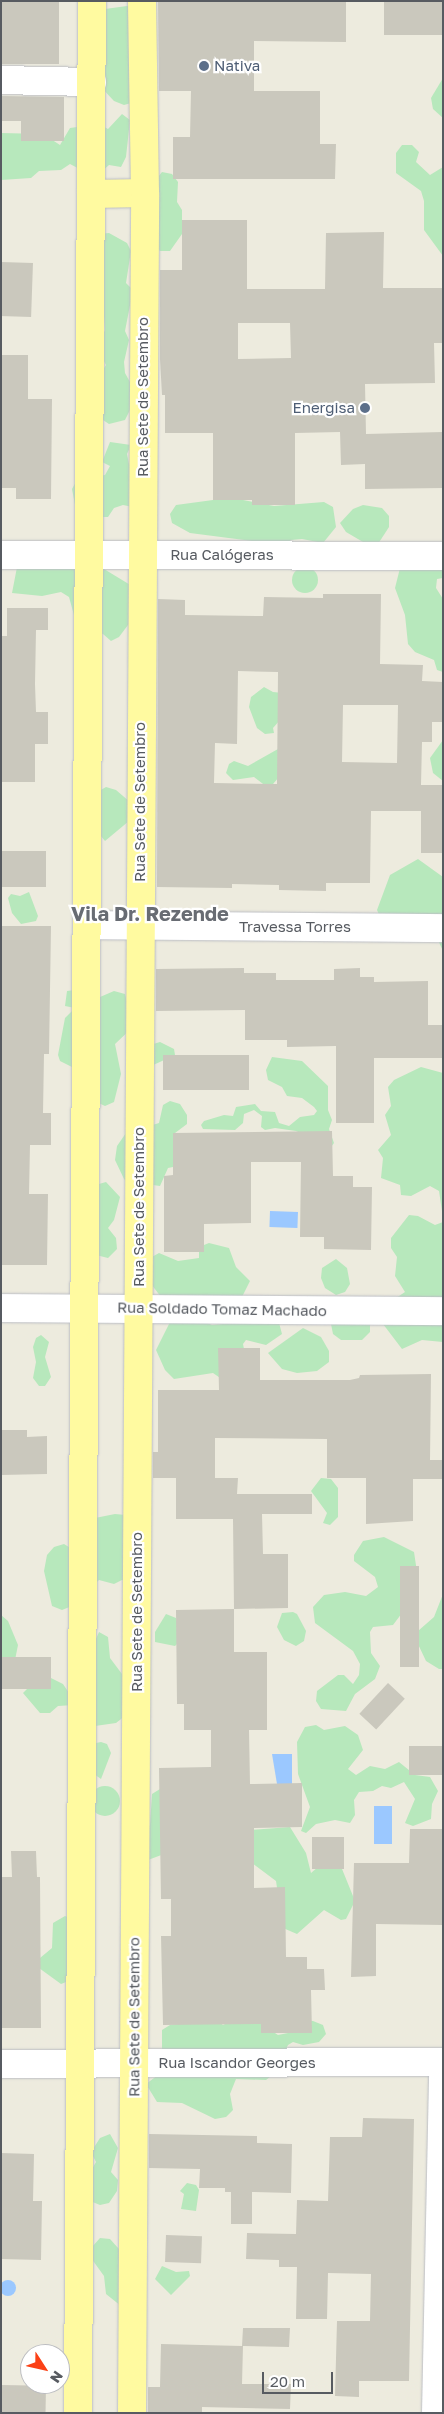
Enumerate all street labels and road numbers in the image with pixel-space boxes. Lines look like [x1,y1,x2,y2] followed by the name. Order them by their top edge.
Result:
[134,317,152,477] street label: Rua Sete de Setembro
[170,546,274,564] street label: Rua Calógeras
[131,722,149,882] street label: Rua Sete de Setembro
[239,918,351,936] street label: Travessa Torres
[130,1127,148,1287] street label: Rua Sete de Setembro
[117,1298,327,1320] street label: Rua Soldado Tomaz Machado
[128,1532,146,1692] street label: Rua Sete de Setembro
[125,1937,143,2097] street label: Rua Sete de Setembro
[158,2054,316,2072] street label: Rua Iscandor Georges

